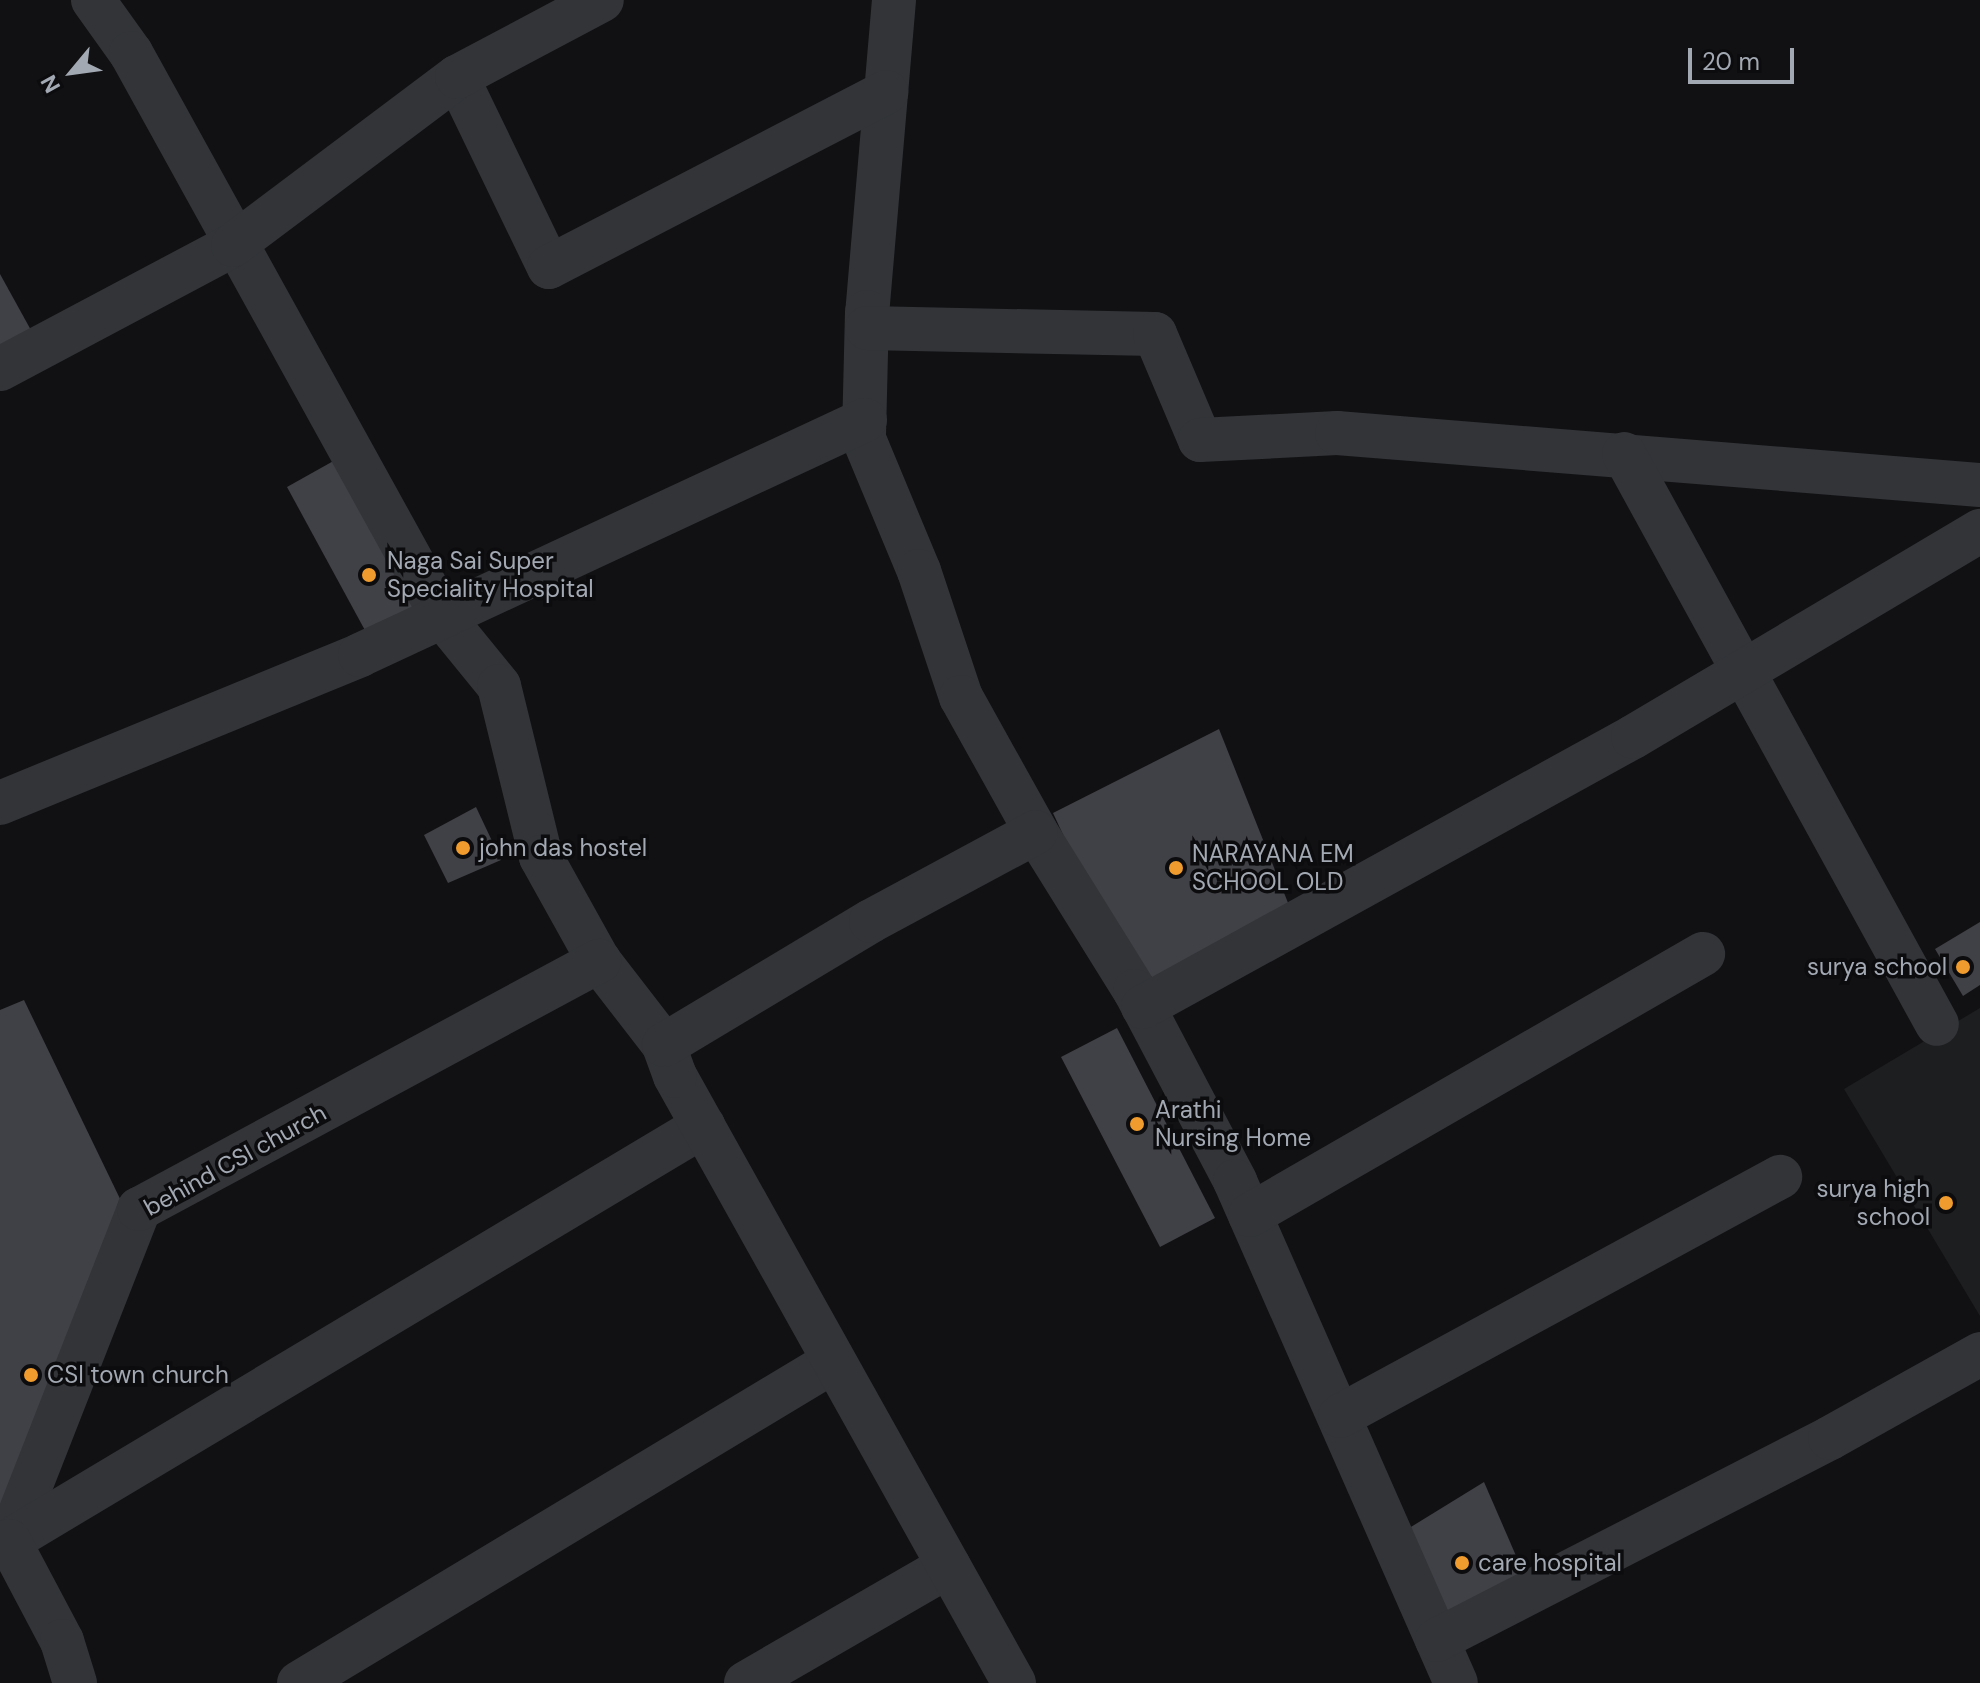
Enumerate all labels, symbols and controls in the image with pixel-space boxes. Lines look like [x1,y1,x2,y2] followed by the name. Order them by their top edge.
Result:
[32,32,112,112] north arrow
[1692,32,1798,82] scale bar
[1702,46,1760,77] text: 20 m
[34,70,67,98] text: N
[387,547,594,603] place label: Naga Sai Super Speciality Hospital
[358,564,380,586] marker: Naga Sai Super Speciality Hospital
[479,834,647,862] place label: john das hostel
[454,839,472,857] marker: john das hostel
[1192,840,1354,896] place label: NARAYANA EM SCHOOL OLD
[1167,859,1185,877] marker: NARAYANA EM SCHOOL OLD
[1807,953,1947,981] place label: surya school
[1954,958,1972,976] marker: surya school
[1155,1096,1311,1152] place label: Arathi Nursing Home
[139,1098,331,1222] street label: behind CSI church
[1126,1113,1148,1135] marker: Arathi Nursing Home
[1817,1175,1930,1231] place label: surya high school
[1937,1194,1955,1212] marker: surya high school
[47,1361,229,1389] place label: CSI town church
[22,1366,40,1384] marker: CSI town church
[1478,1549,1622,1577] place label: care hospital
[1453,1554,1471,1572] marker: care hospital

